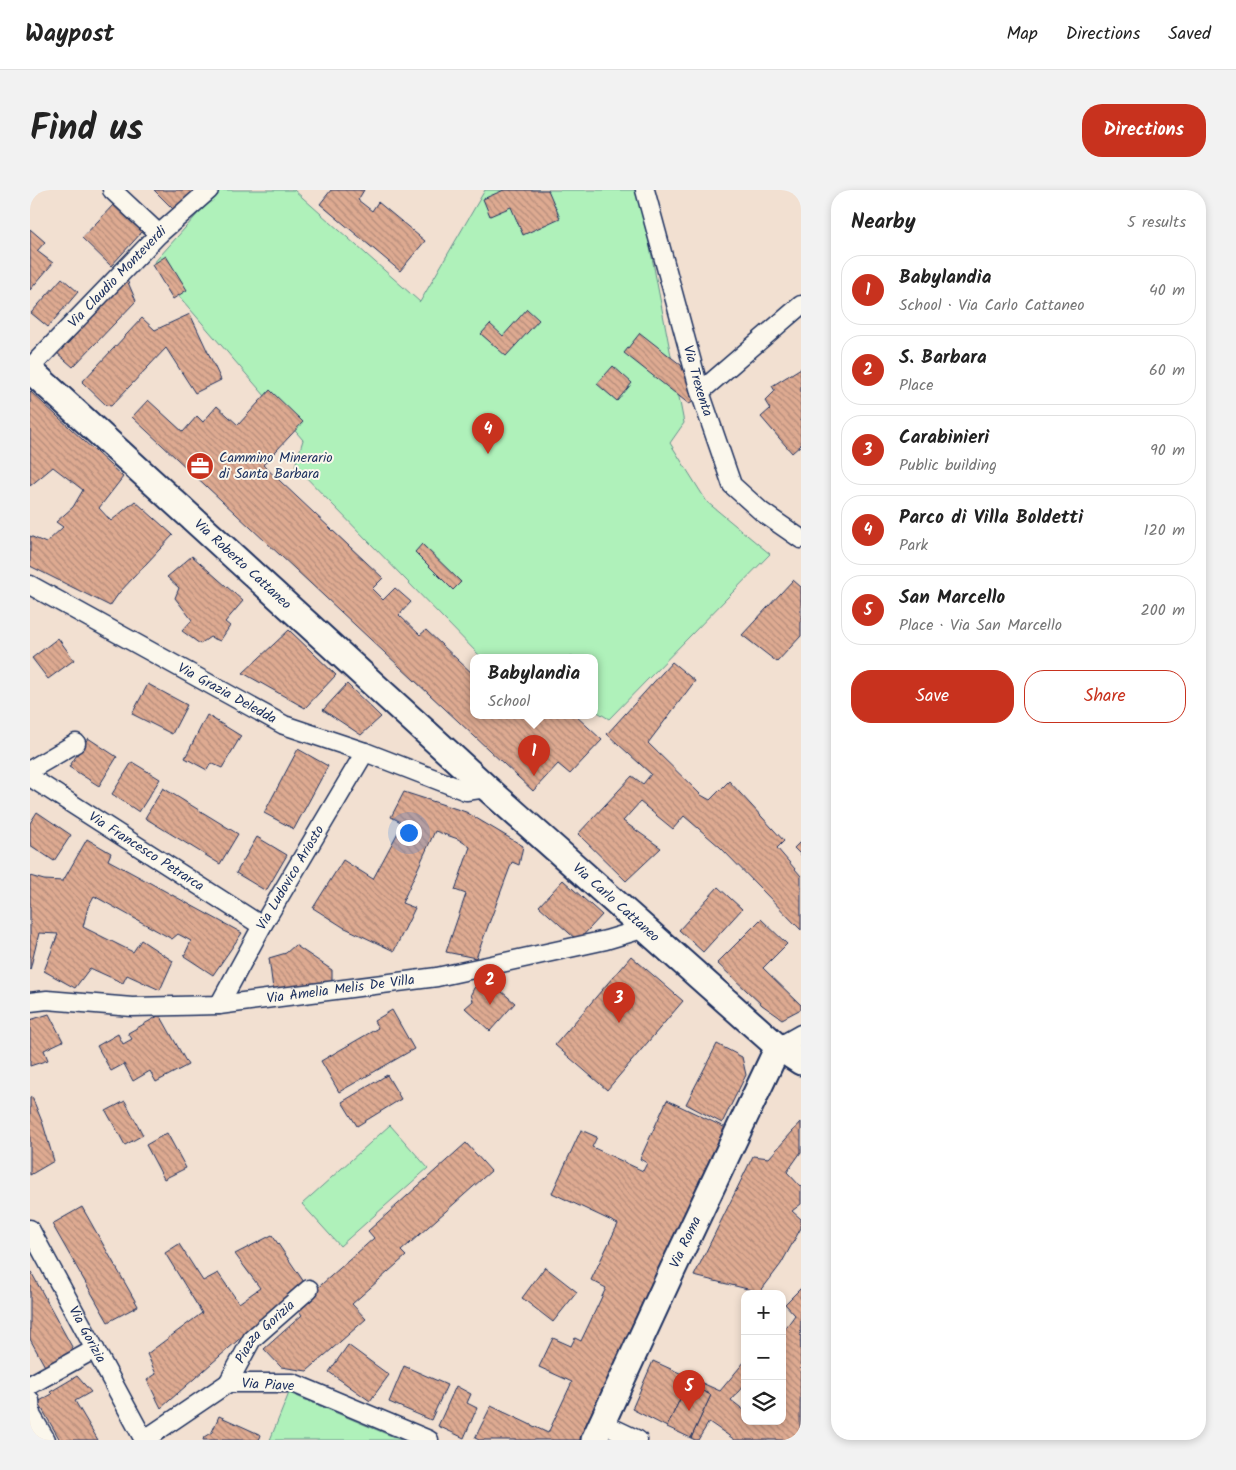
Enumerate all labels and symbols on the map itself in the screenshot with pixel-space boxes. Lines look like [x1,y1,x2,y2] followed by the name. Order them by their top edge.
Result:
[63,221,172,333] street label: Via Claudio Monteverdi
[677,343,719,419] street label: Via Trexenta
[472,413,504,454] pin: 4
[219,447,333,485] place label: Cammino Minerario di Santa Barbara
[185,451,215,481] office icon: Cammino Minerario di Santa Barbara
[189,514,296,615] street label: Via Roberto Cattaneo
[173,657,281,730] street label: Via Grazia Deledda
[518,735,550,776] pin: 1
[84,806,208,897] street label: Via Francesco Petrarca
[396,820,422,846] your location
[251,821,330,934] street label: Via Ludovico Ariosto
[567,858,665,948] street label: Via Carlo Cattaneo
[474,964,506,1005] pin: 2
[265,969,416,1010] street label: Via Amelia Melis De Villa
[603,982,635,1023] pin: 3
[664,1213,707,1272] street label: Via Roma
[230,1295,300,1368] street label: Piazza Gorizia
[63,1302,111,1367] street label: Via Gorizia
[673,1370,705,1411] pin: 5
[241,1373,296,1397] street label: Via Piave

